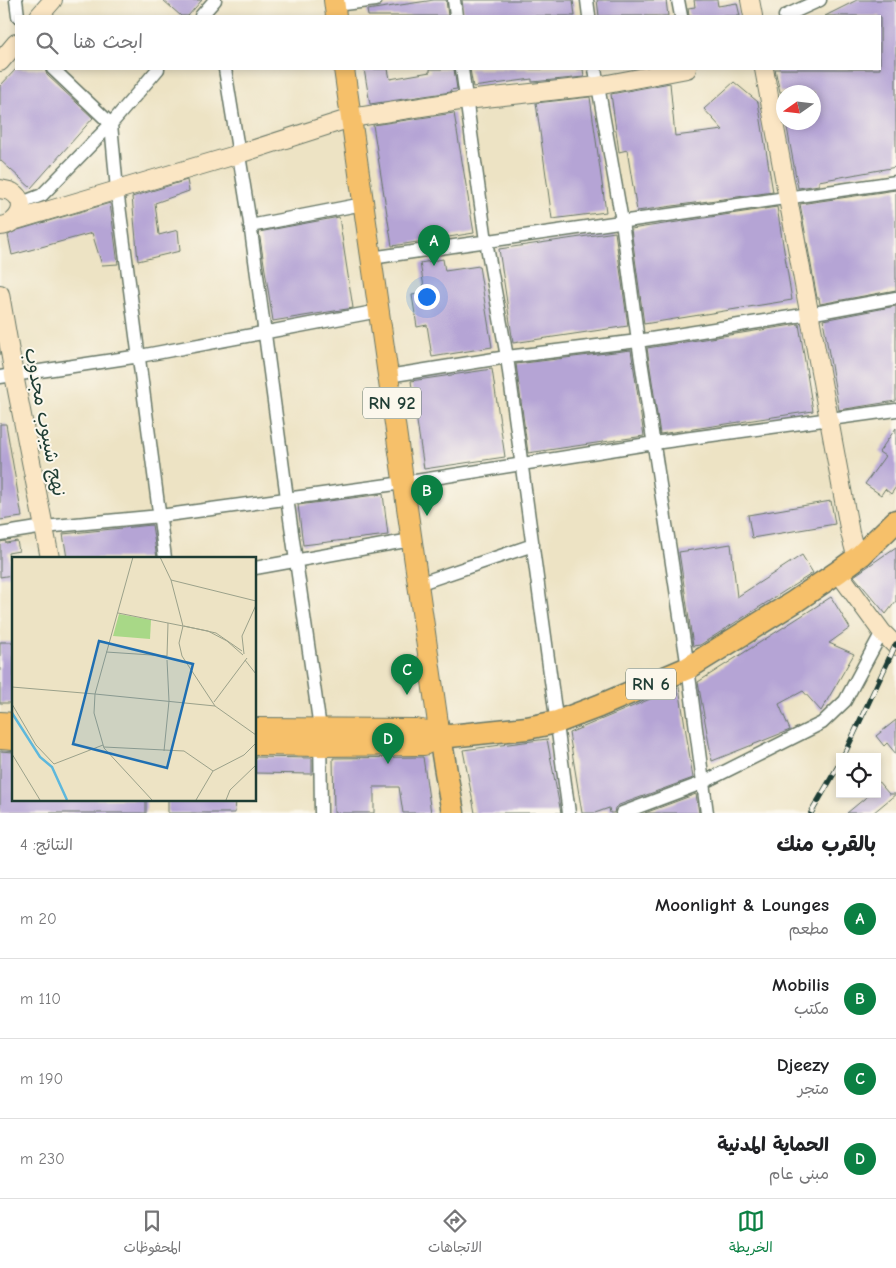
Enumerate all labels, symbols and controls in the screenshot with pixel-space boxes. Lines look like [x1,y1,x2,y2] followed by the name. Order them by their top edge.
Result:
[15,15,881,70] search box
[33,29,61,57] icon: search
[73,31,143,53] text: ابحث هنا
[776,85,821,130] north arrow
[418,225,450,266] pin: A
[414,284,440,310] your location
[19,346,70,498] street label: نهج شيبوب مجدوب
[363,388,421,418] road number: RN 92
[411,475,443,516] pin: B
[12,557,256,800] inset map
[391,654,423,695] pin: C
[626,669,676,700] road number: RN 6
[372,723,404,764] pin: D
[836,753,881,798] map controls
[836,753,881,798] button: locate
[776,832,876,856] text: بالقرب منك
[20,836,73,854] text: النتائج: 4
[655,894,829,916] text: Moonlight & Lounges
[20,910,57,928] text: 20 m
[856,910,864,928] text: A
[789,920,829,938] text: مطعم
[772,974,829,996] text: Mobilis
[20,990,61,1008] text: 110 m
[855,990,865,1008] text: B
[794,1000,829,1018] text: مكتب
[777,1054,829,1076] text: Djeezy
[20,1070,63,1088] text: 190 m
[855,1070,865,1088] text: C
[798,1080,829,1098] text: متجر
[717,1134,829,1156] text: الحماية المدنية
[20,1150,65,1168] text: 230 m
[855,1150,865,1168] text: D
[769,1165,829,1183] text: مبنى عام
[123,1207,181,1260] tab: المحفوظات
[428,1207,482,1260] tab: الاتجاهات
[729,1207,773,1260] tab: الخريطة

